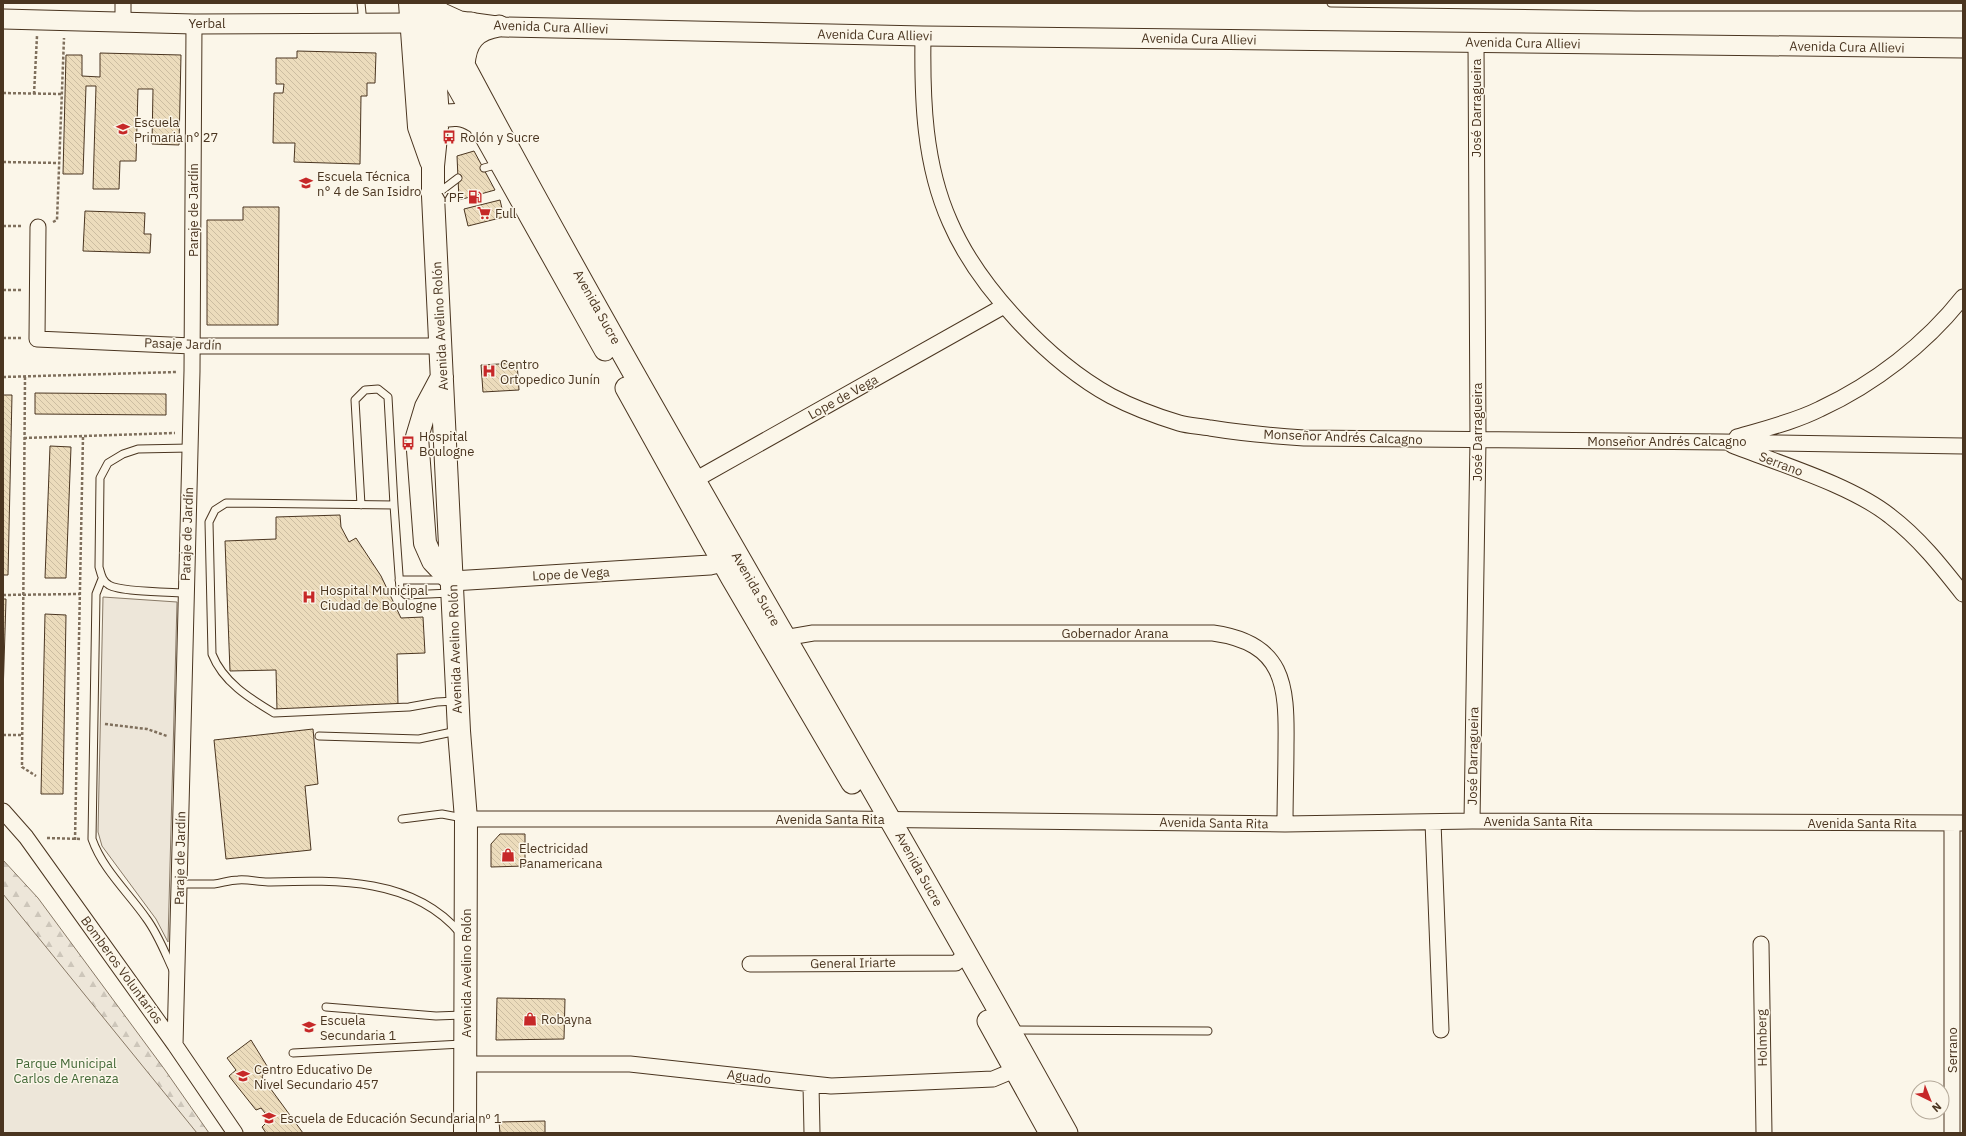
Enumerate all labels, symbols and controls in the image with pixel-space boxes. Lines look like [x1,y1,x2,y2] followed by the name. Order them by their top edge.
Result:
[189,15,226,32] street label: Yerbal
[493,16,609,38] street label: Avenida Cura Allievi
[817,25,933,45] street label: Avenida Cura Allievi
[1141,29,1257,49] street label: Avenida Cura Allievi
[1465,33,1581,53] street label: Avenida Cura Allievi
[1789,37,1905,57] street label: Avenida Cura Allievi
[1468,59,1485,157] street label: José Darragueira
[134,114,218,146] place label: Escuela Primaria n° 27
[115,121,131,137] school or university icon: Escuela Primaria n° 27
[441,129,457,145] bus stop icon: Rolón y Sucre
[460,129,540,146] place label: Rolón y Sucre
[185,163,202,257] street label: Paraje de Jardín
[317,168,421,200] place label: Escuela Técnica n° 4 de San Isidro
[298,175,314,191] school or university icon: Escuela Técnica n° 4 de San Isidro
[441,189,464,206] place label: YPF
[467,189,483,205] fuel station icon: YPF
[476,205,492,221] supermarket icon: Full
[495,205,517,222] place label: Full
[428,261,452,391] street label: Avenida Avelino Rolón
[569,267,625,347] street label: Avenida Sucre
[144,334,222,354] street label: Pasaje Jardín
[500,356,600,388] place label: Centro Ortopedico Junín
[481,363,497,379] hospital icon: Centro Ortopedico Junín
[805,371,881,423] street label: Lope de Vega
[1469,383,1486,481] street label: José Darragueira
[1263,426,1423,448] street label: Monseñor Andrés Calcagno
[419,428,474,460] place label: Hospital Boulogne
[1587,433,1747,450] street label: Monseñor Andrés Calcagno
[400,435,416,451] bus stop icon: Hospital Boulogne
[1757,448,1805,480] street label: Serrano
[177,487,197,581] street label: Paraje de Jardín
[728,549,784,629] street label: Avenida Sucre
[532,563,610,585] street label: Lope de Vega
[320,582,437,614] place label: Hospital Municipal Ciudad de Boulogne
[444,584,466,714] street label: Avenida Avelino Rolón
[301,589,317,605] hospital icon: Hospital Municipal Ciudad de Boulogne
[1061,625,1169,642] street label: Gobernador Arana
[1464,706,1482,806] street label: José Darragueira
[171,811,189,905] street label: Paraje de Jardín
[775,811,885,828] street label: Avenida Santa Rita
[1483,813,1593,830] street label: Avenida Santa Rita
[1159,814,1269,832] street label: Avenida Santa Rita
[1807,815,1917,832] street label: Avenida Santa Rita
[891,829,947,909] street label: Avenida Sucre
[519,840,602,872] place label: Electricidad Panamericana
[500,847,516,863] shop icon: Electricidad Panamericana
[458,908,475,1038] street label: Avenida Avelino Rolón
[77,913,167,1027] street label: Bomberos Voluntarios
[810,954,896,972] street label: General Iriarte
[1753,1009,1771,1067] street label: Holmberg
[522,1011,538,1027] shop icon: Robayna
[541,1011,592,1028] place label: Robayna
[320,1012,397,1044] place label: Escuela Secundaria 1
[301,1019,317,1035] school or university icon: Escuela Secundaria 1
[1944,1027,1961,1073] street label: Serrano
[13,1055,119,1087] park label: Parque Municipal Carlos de Arenaza
[254,1061,379,1093] place label: Centro Educativo De Nivel Secundario 457
[726,1066,772,1088] street label: Aguado
[235,1068,251,1084] school or university icon: Centro Educativo De Nivel Secundario 457
[1910,1080,1950,1120] north arrow
[1929,1099,1945,1115] text: N
[261,1110,277,1126] school or university icon: Escuela de Educación Secundaria nº 1
[280,1110,502,1127] place label: Escuela de Educación Secundaria nº 1

